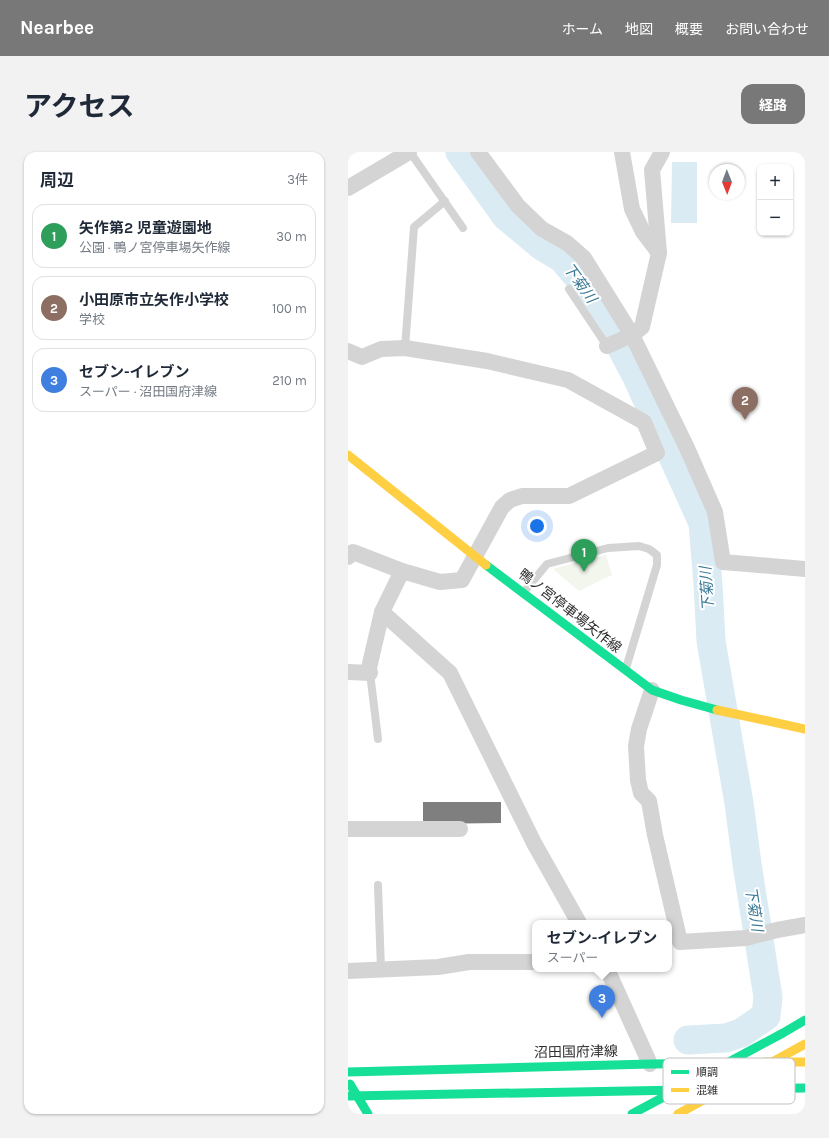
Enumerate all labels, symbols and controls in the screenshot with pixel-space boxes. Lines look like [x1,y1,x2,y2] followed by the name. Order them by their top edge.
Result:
[20,17,94,39] text: Nearbee
[561,21,603,38] text: ホーム
[625,21,653,38] text: 地図
[675,21,703,38] text: 概要
[725,21,809,38] text: お問い合わせ
[741,84,805,124] button: 経路
[24,90,135,123] text: アクセス
[709,164,745,200] north arrow
[757,164,793,236] map controls
[757,164,793,200] button: +
[40,170,74,190] text: 周辺
[287,172,308,187] text: 3件
[757,200,793,236] button: −
[79,219,212,237] text: 矢作第2 児童遊園地
[52,229,56,244] text: 1
[276,229,307,244] text: 30 m
[79,240,231,255] text: 公園 · 鴨ノ宮停車場矢作線
[559,260,602,308] water label: 下菊川
[79,291,229,309] text: 小田原市立矢作小学校
[50,301,58,316] text: 2
[272,301,307,316] text: 100 m
[79,312,105,327] text: 学校
[79,363,190,381] text: セブン-イレブン
[50,373,58,388] text: 3
[272,373,307,388] text: 210 m
[79,384,217,399] text: スーパー · 沼田国府津線
[732,387,758,420] pin: 2
[527,516,547,536] your location
[571,539,597,572] pin: 1
[696,564,718,612] water label: 下菊川
[515,566,625,656] street label: 鴨ノ宮停車場矢作線
[742,885,767,935] water label: 下菊川
[532,920,672,972] popup
[547,929,657,947] text: セブン-イレブン
[547,950,599,965] text: スーパー
[589,985,615,1018] pin: 3
[534,1043,618,1061] street label: 沼田国府津線
[663,1058,795,1104] legend
[696,1066,718,1079] text: 順調
[696,1084,718,1097] text: 混雑

